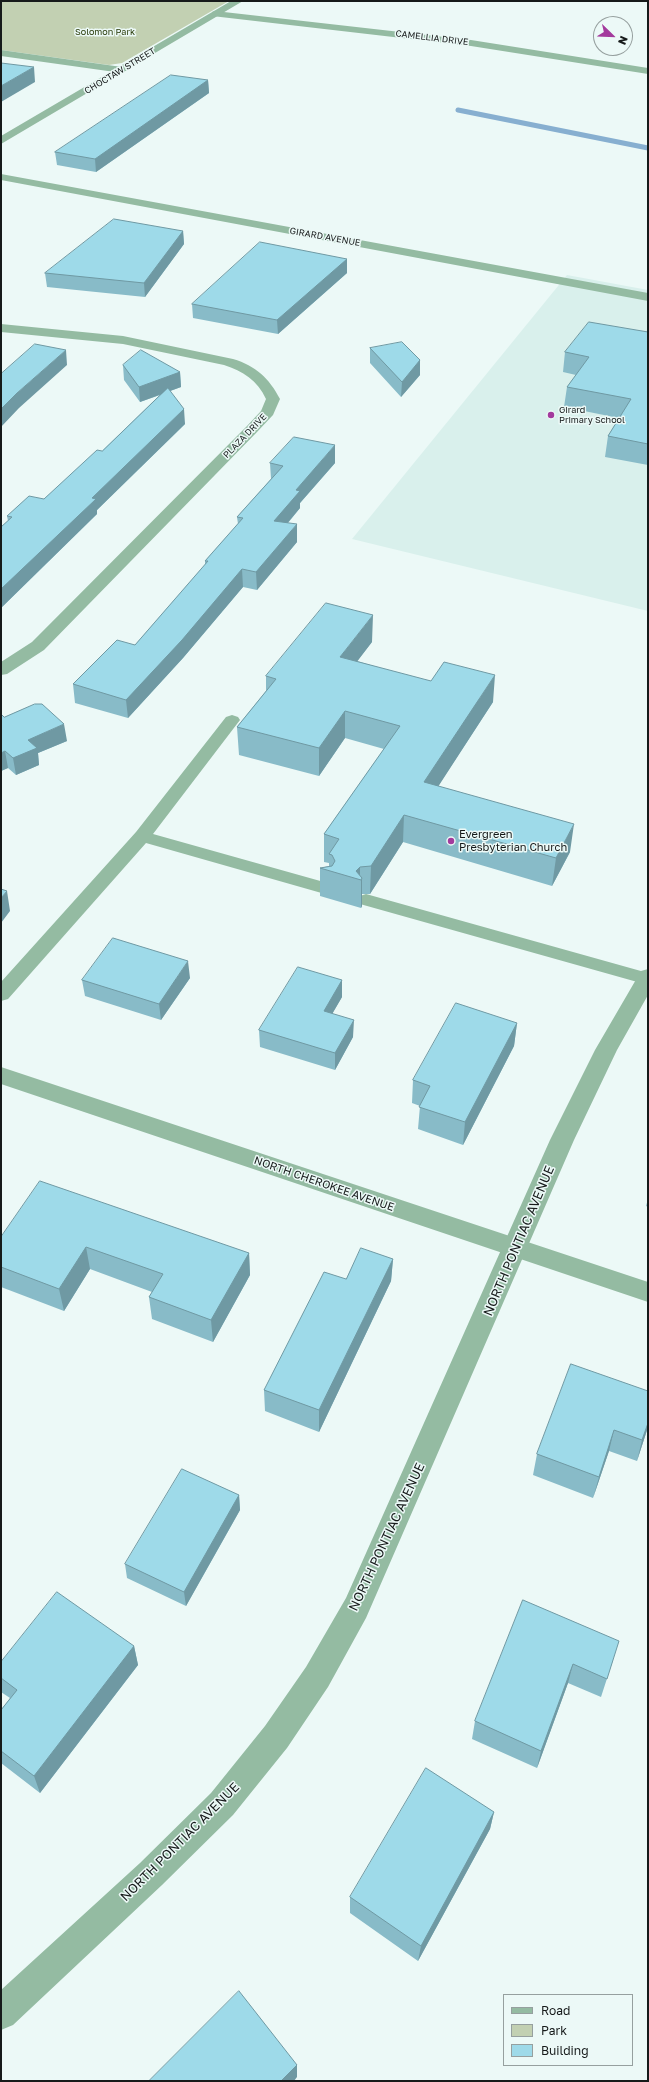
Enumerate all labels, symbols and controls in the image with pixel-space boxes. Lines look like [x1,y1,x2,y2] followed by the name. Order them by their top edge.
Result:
[593,16,633,56] north arrow
[75,27,135,37] park label: Solomon Park
[395,28,469,48] street label: CAMELLIA DRIVE
[616,34,631,47] text: N
[83,46,157,96] street label: CHOCTAW STREET
[289,225,361,249] street label: GIRARD AVENUE
[559,405,625,426] place label: Girard Primary School
[546,410,556,420] marker: Girard Primary School
[221,411,269,461] street label: PLAZA DRIVE
[459,828,567,854] place label: Evergreen Presbyterian Church
[446,836,456,846] marker: Evergreen Presbyterian Church
[252,1154,396,1214] street label: NORTH CHEROKEE AVENUE
[480,1164,558,1318] street label: NORTH PONTIAC AVENUE
[346,1460,428,1614] street label: NORTH PONTIAC AVENUE
[117,1779,243,1905] street label: NORTH PONTIAC AVENUE
[503,1994,633,2066] legend
[541,2003,570,2018] text: Road
[541,2023,567,2038] text: Park
[541,2043,589,2058] text: Building

